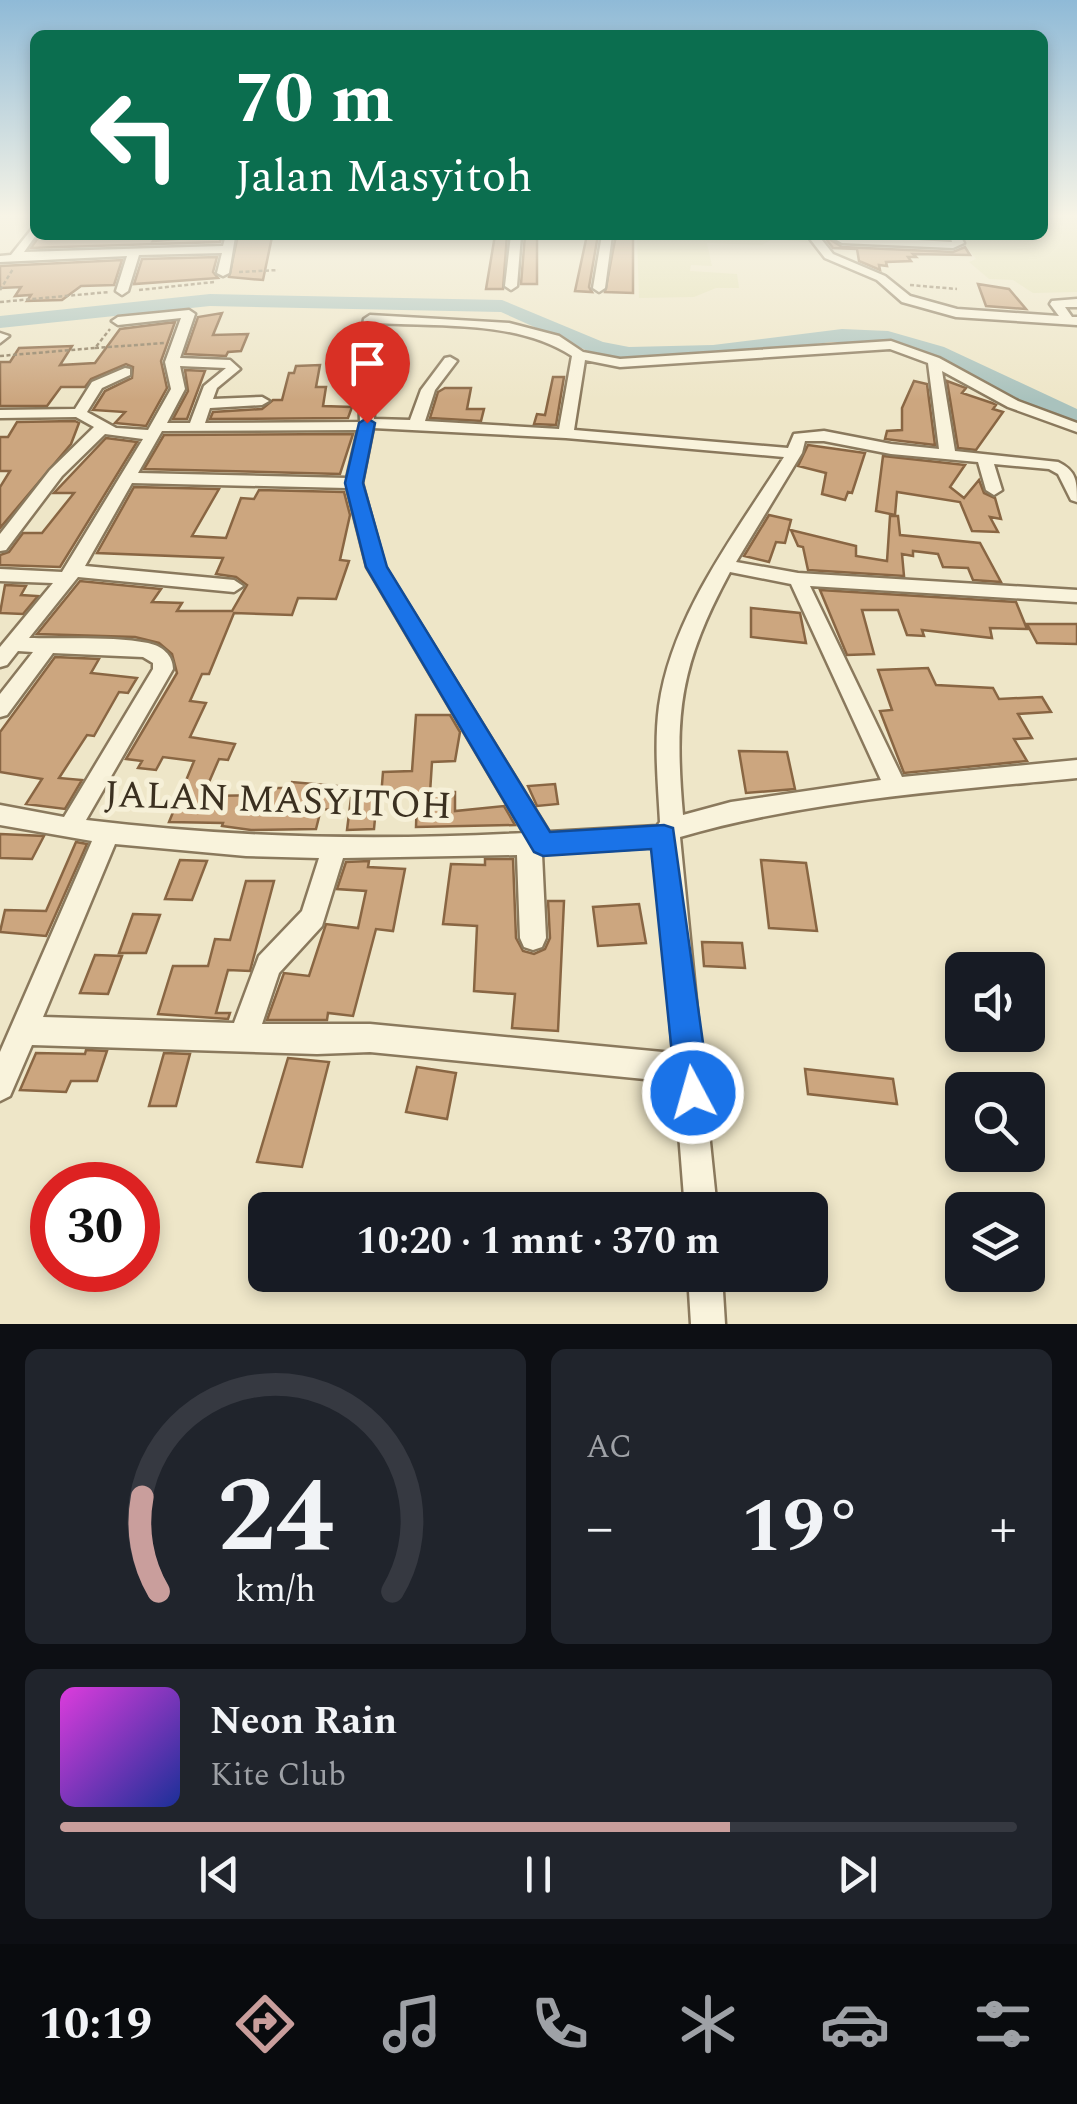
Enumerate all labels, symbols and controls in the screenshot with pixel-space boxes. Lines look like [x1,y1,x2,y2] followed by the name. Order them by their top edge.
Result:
[235,47,394,153] text: 70 m
[70,70,200,200] icon: left
[235,143,532,212] text: Jalan Masyitoh
[325,321,410,424] pin
[340,336,395,391] icon: arrive
[103,766,453,836] street label: JALAN MASYITOH
[945,952,1045,1292] map controls
[945,952,1045,1052] button: sound
[641,1041,745,1145] position arrow
[945,1072,1045,1172] button: search
[30,1162,160,1292] speed limit sign: 30
[945,1192,1045,1292] button: layers
[356,1213,720,1271] text: 10:20 · 1 mnt · 370 m
[586,1423,632,1472] text: AC
[217,1439,334,1597] text: 24
[741,1471,862,1585] text: 19°
[586,1487,614,1570] text: −
[989,1487,1017,1570] text: +
[235,1563,316,1618] text: km/h
[210,1693,397,1751] text: Neon Rain
[210,1751,346,1800] text: Kite Club
[192,1847,247,1902] icon: previous
[511,1847,566,1902] icon: pause
[830,1847,885,1902] icon: next
[230,1989,300,2059] icon: directions
[377,1989,447,2059] icon: music
[525,1989,595,2059] icon: phone
[673,1989,743,2059] icon: climate
[820,1989,890,2059] icon: car
[968,1989,1038,2059] icon: filters
[39,1990,152,2059] text: 10:19

